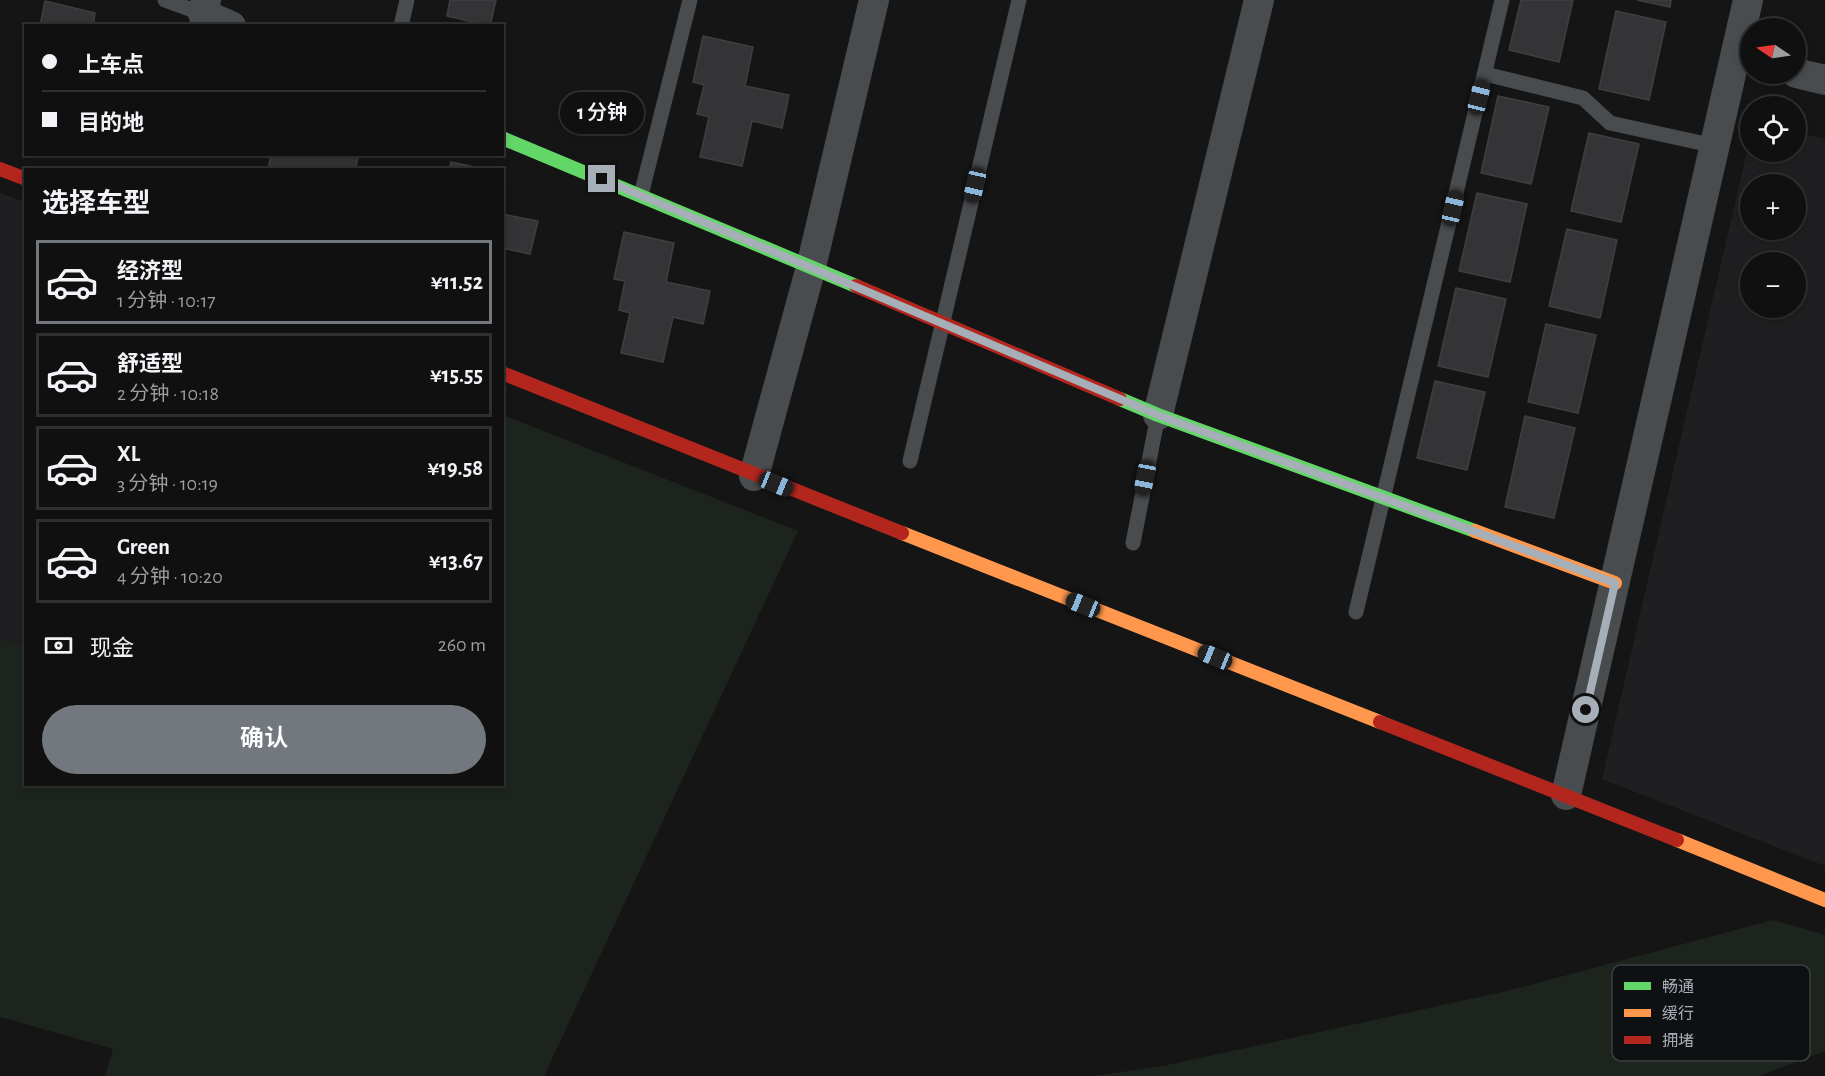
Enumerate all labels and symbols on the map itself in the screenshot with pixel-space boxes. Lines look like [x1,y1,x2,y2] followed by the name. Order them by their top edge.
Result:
[1740,18,1806,84] north arrow
[1466,77,1492,117] car
[560,92,644,134] callout: 1 分钟
[588,165,615,192] route end
[962,165,988,205] car
[1440,188,1466,228] car
[1133,459,1157,497] car
[756,469,796,499] car
[1063,590,1103,620] car
[1195,642,1235,672] car
[1572,696,1599,723] route start
[1612,965,1810,1061] legend
[1662,978,1694,995] text: 畅通
[1662,1005,1694,1022] text: 缓行
[1662,1033,1694,1049] text: 拥堵

